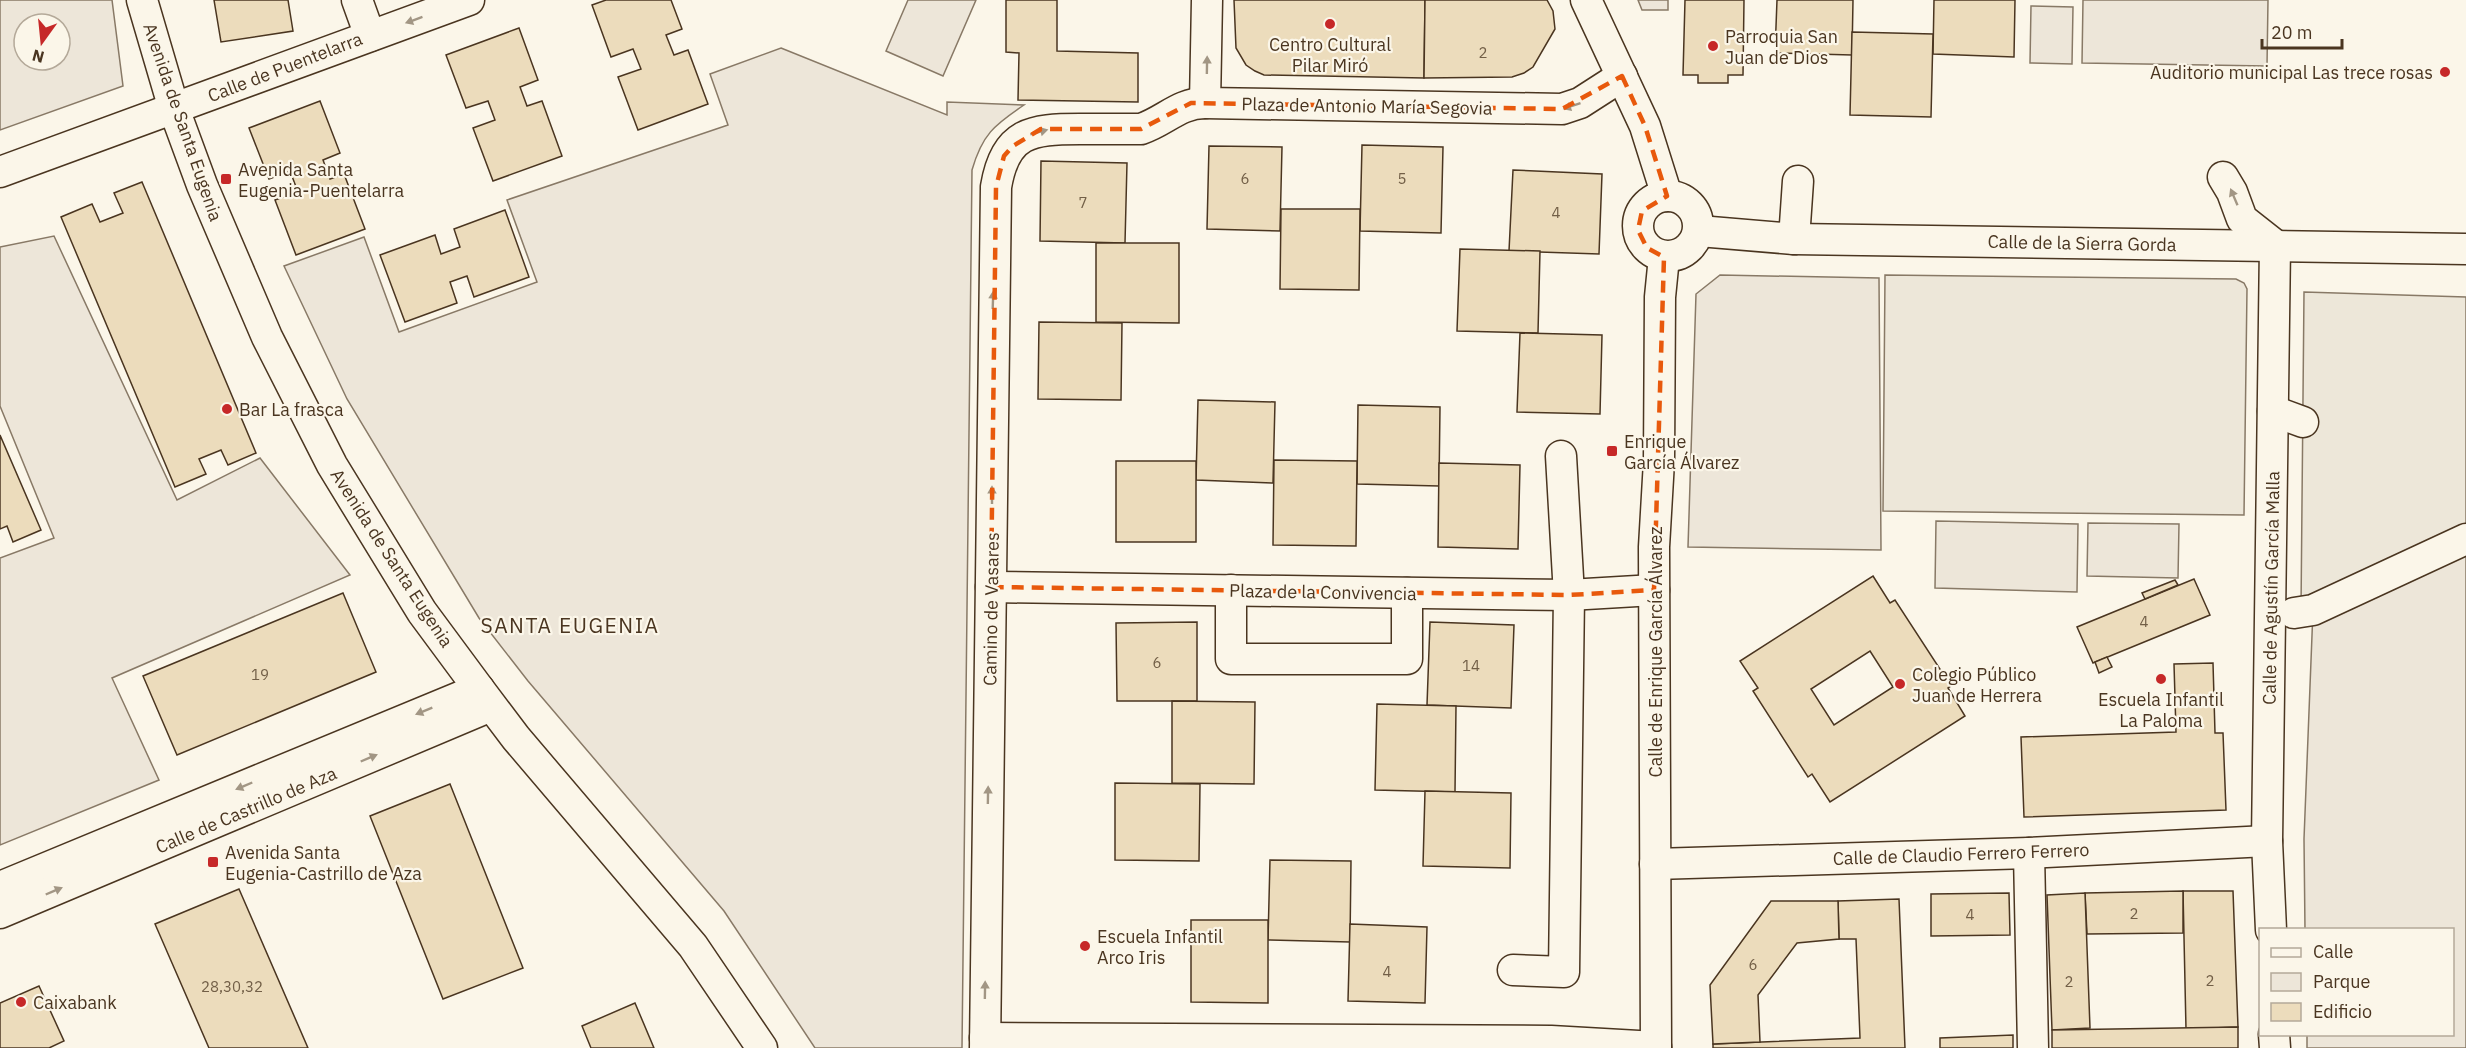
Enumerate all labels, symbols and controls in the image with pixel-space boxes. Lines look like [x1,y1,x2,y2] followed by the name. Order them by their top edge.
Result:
[12,12,72,72] north arrow
[2262,12,2342,50] scale bar
[405,16,423,25] one-way arrow
[1323,17,1337,31] marker: Centro Cultural Pilar Miró
[138,20,228,225] street label: Avenida de Santa Eugenia
[2271,21,2313,44] text: 20 m
[1725,25,1838,69] place label: Parroquia San Juan de Dios
[204,27,366,107] street label: Calle de Puentelarra
[1269,33,1391,77] place label: Centro Cultural Pilar Miró
[1706,39,1720,53] marker: Parroquia San Juan de Dios
[1478,43,1488,62] house number: 2
[30,45,46,68] text: N
[1202,55,1211,74] one-way arrow
[2150,61,2433,84] place label: Auditorio municipal Las trece rosas
[2438,65,2452,79] marker: Auditorio municipal Las trece rosas
[1241,92,1493,120] street label: Plaza de Antonio María Segovia
[1563,101,1581,111] one-way arrow
[1030,126,1048,136] one-way arrow
[238,158,404,202] place label: Avenida Santa Eugenia-Puentelarra
[1240,169,1250,188] house number: 6
[1397,169,1407,188] house number: 5
[219,172,233,186] marker: Avenida Santa Eugenia-Puentelarra
[2229,188,2239,206] one-way arrow
[1078,193,1088,212] house number: 7
[1551,203,1561,222] house number: 4
[1987,230,2177,256] street label: Calle de la Sierra Gorda
[989,290,998,309] one-way arrow
[239,398,344,421] place label: Bar La frasca
[220,402,234,416] marker: Bar La frasca
[1624,430,1739,474] place label: Enrique García Álvarez
[1605,444,1619,458] marker: Enrique García Álvarez
[326,464,459,652] street label: Avenida de Santa Eugenia
[2257,470,2285,705] street label: Calle de Agustín García Malla
[987,485,997,504] one-way arrow
[1644,526,1667,778] street label: Calle de Enrique García Álvarez
[978,532,1004,686] street label: Camino de Vasares
[1229,579,1417,605] street label: Plaza de la Convivencia
[480,611,660,639] district label: SANTA EUGENIA
[2139,612,2149,631] house number: 4
[1152,653,1162,672] house number: 6
[1462,656,1480,675] house number: 14
[1912,663,2042,707] place label: Colegio Público Juan de Herrera
[251,665,269,684] house number: 19
[2154,672,2168,686] marker: Escuela Infantil La Paloma
[1893,677,1907,691] marker: Colegio Público Juan de Herrera
[2098,688,2224,732] place label: Escuela Infantil La Paloma
[415,707,433,716] one-way arrow
[360,753,378,762] one-way arrow
[152,761,340,859] street label: Calle de Castrillo de Aza
[235,781,253,791] one-way arrow
[983,785,993,804] one-way arrow
[1832,838,2090,870] street label: Calle de Claudio Ferrero Ferrero
[225,841,422,885] place label: Avenida Santa Eugenia-Castrillo de Aza
[206,855,220,869] marker: Avenida Santa Eugenia-Castrillo de Aza
[45,886,63,895] one-way arrow
[2129,904,2139,923] house number: 2
[1965,905,1975,924] house number: 4
[1097,925,1223,969] place label: Escuela Infantil Arco Iris
[2259,928,2454,1036] legend
[1078,939,1092,953] marker: Escuela Infantil Arco Iris
[2313,940,2353,963] text: Calle
[1748,955,1758,974] house number: 6
[1382,962,1392,981] house number: 4
[2313,970,2371,993] text: Parque
[2205,971,2215,990] house number: 2
[2064,972,2074,991] house number: 2
[201,977,263,996] house number: 28,30,32
[981,980,990,999] one-way arrow
[33,991,117,1014] place label: Caixabank
[14,995,28,1009] marker: Caixabank
[2313,1000,2372,1023] text: Edificio

